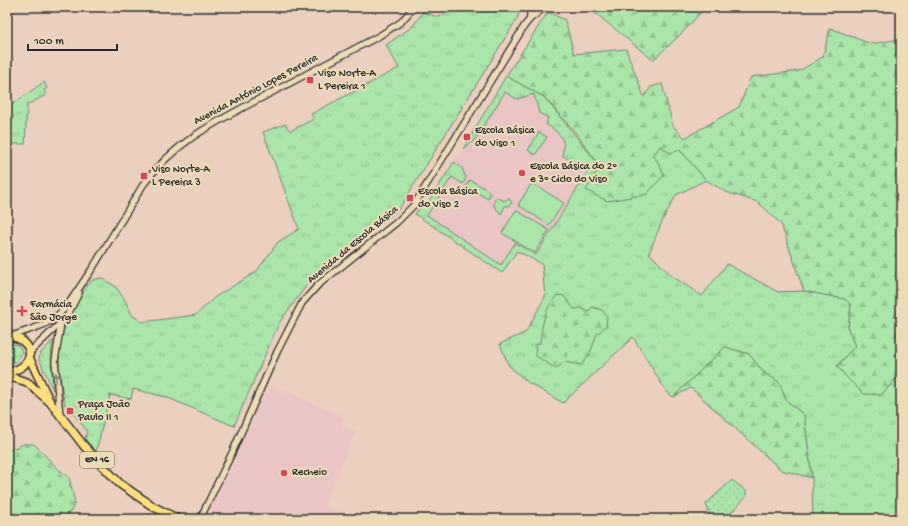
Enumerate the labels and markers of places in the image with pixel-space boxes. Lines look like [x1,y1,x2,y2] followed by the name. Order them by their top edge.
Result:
[317,68,376,93] place label: Viso Norte-A L Pereira 1
[305,75,315,85] marker: Viso Norte-A L Pereira 1
[475,125,535,150] place label: Escola Básica do Viso 1
[462,132,472,142] marker: Escola Básica do Viso 1
[530,161,617,186] place label: Escola Básica do 2º e 3º Ciclo do Viso
[151,164,210,189] place label: Viso Norte-A L Pereira 3
[517,168,527,178] marker: Escola Básica do 2º e 3º Ciclo do Viso
[139,171,149,181] marker: Viso Norte-A L Pereira 3
[418,186,478,211] place label: Escola Básica do Viso 2
[405,193,415,203] marker: Escola Básica do Viso 2
[29,299,77,324] place label: Farmácia São Jorge
[17,306,27,316] marker: Farmácia São Jorge
[77,399,130,424] place label: Praça João Paulo II 1
[65,406,75,416] marker: Praça João Paulo II 1
[292,467,327,479] place label: Recheio
[279,468,289,478] marker: Recheio

